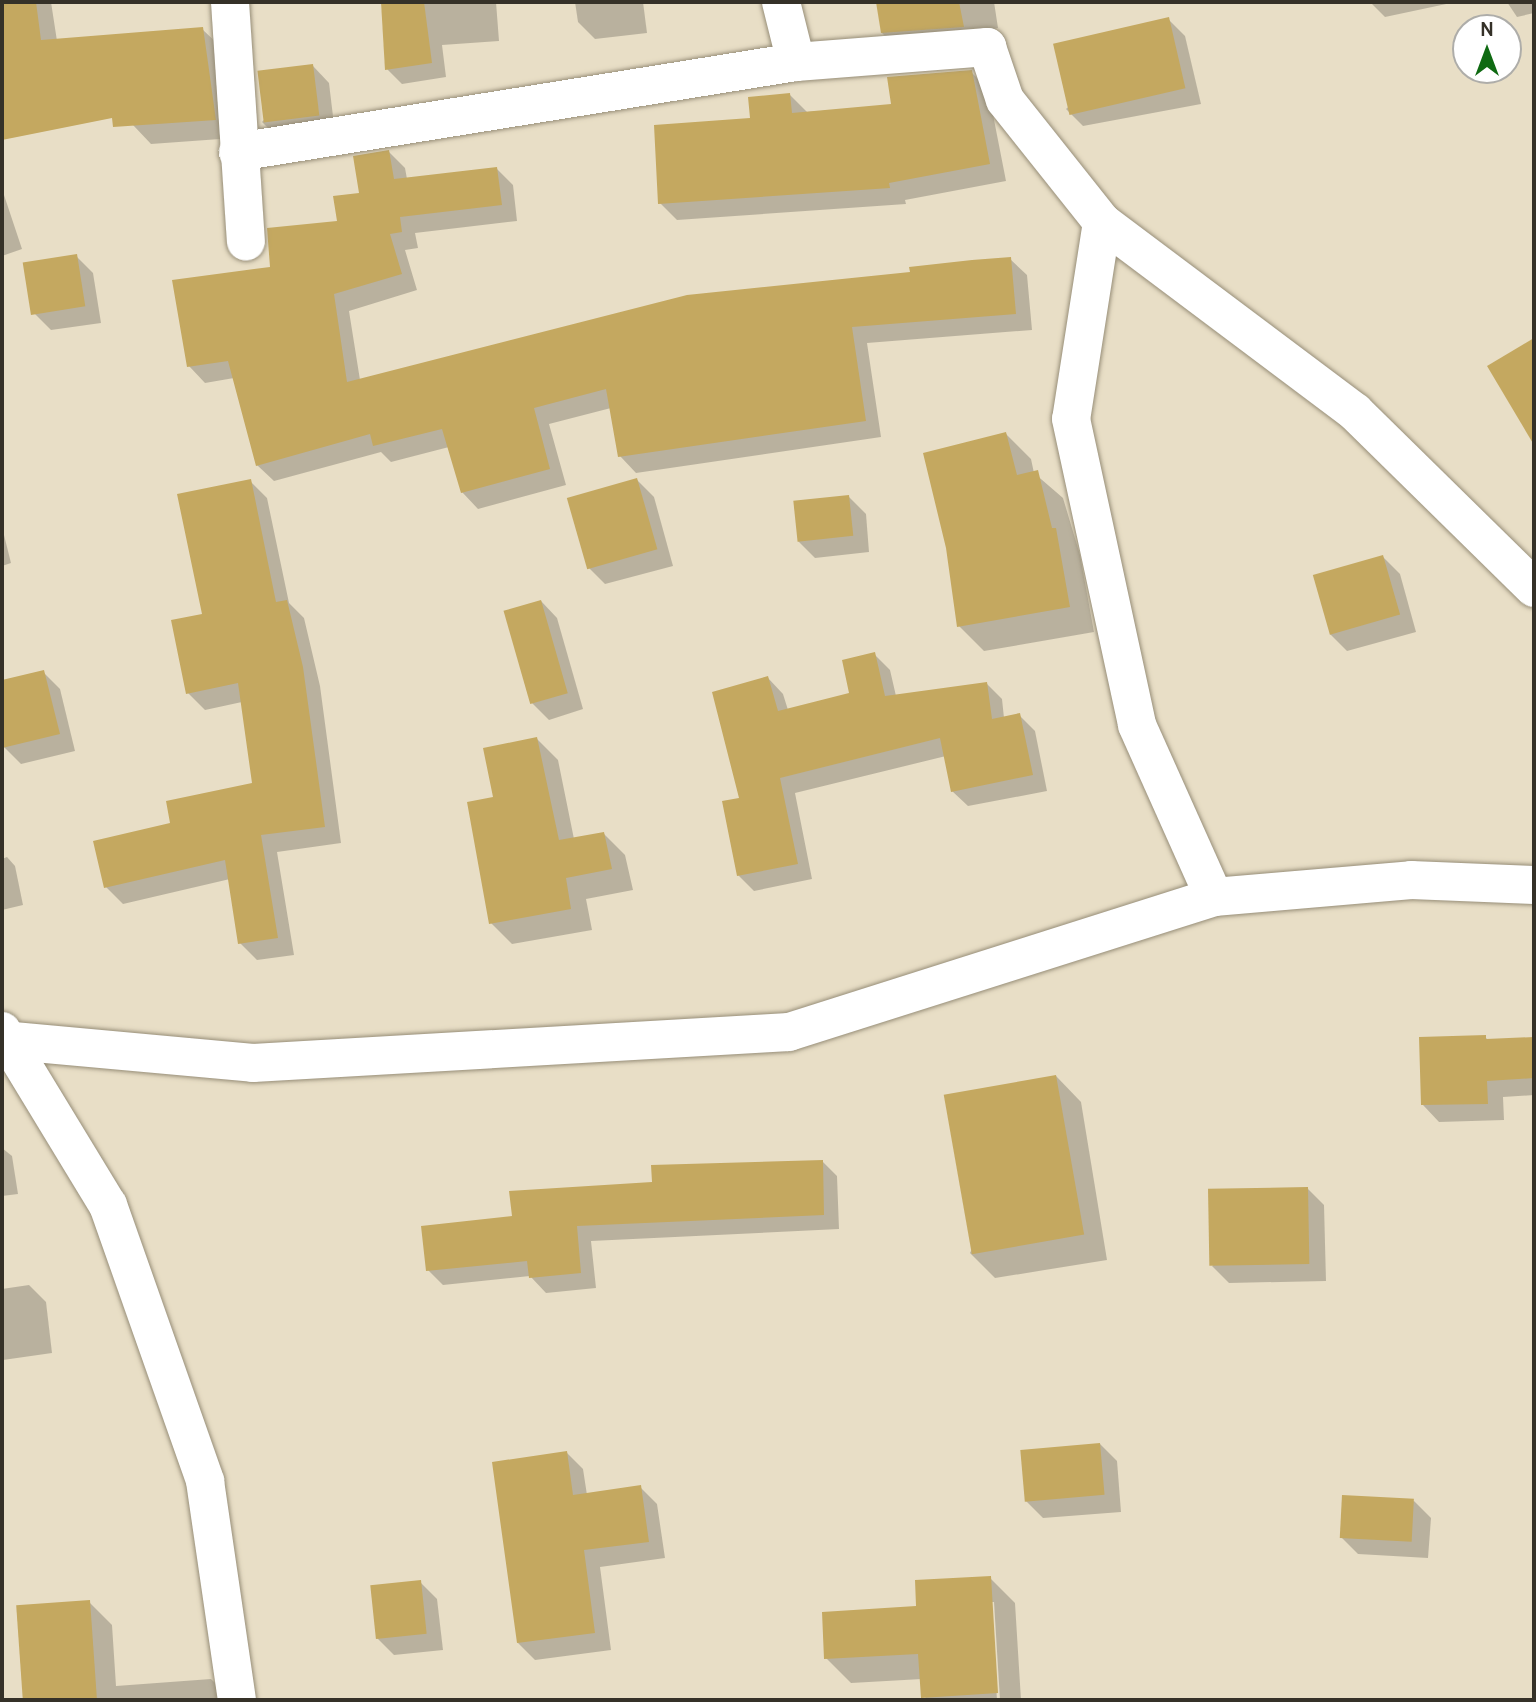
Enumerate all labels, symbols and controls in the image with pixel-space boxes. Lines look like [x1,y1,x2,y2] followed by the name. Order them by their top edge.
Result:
[1452,14,1522,84] north arrow
[1480,18,1494,41] text: N

